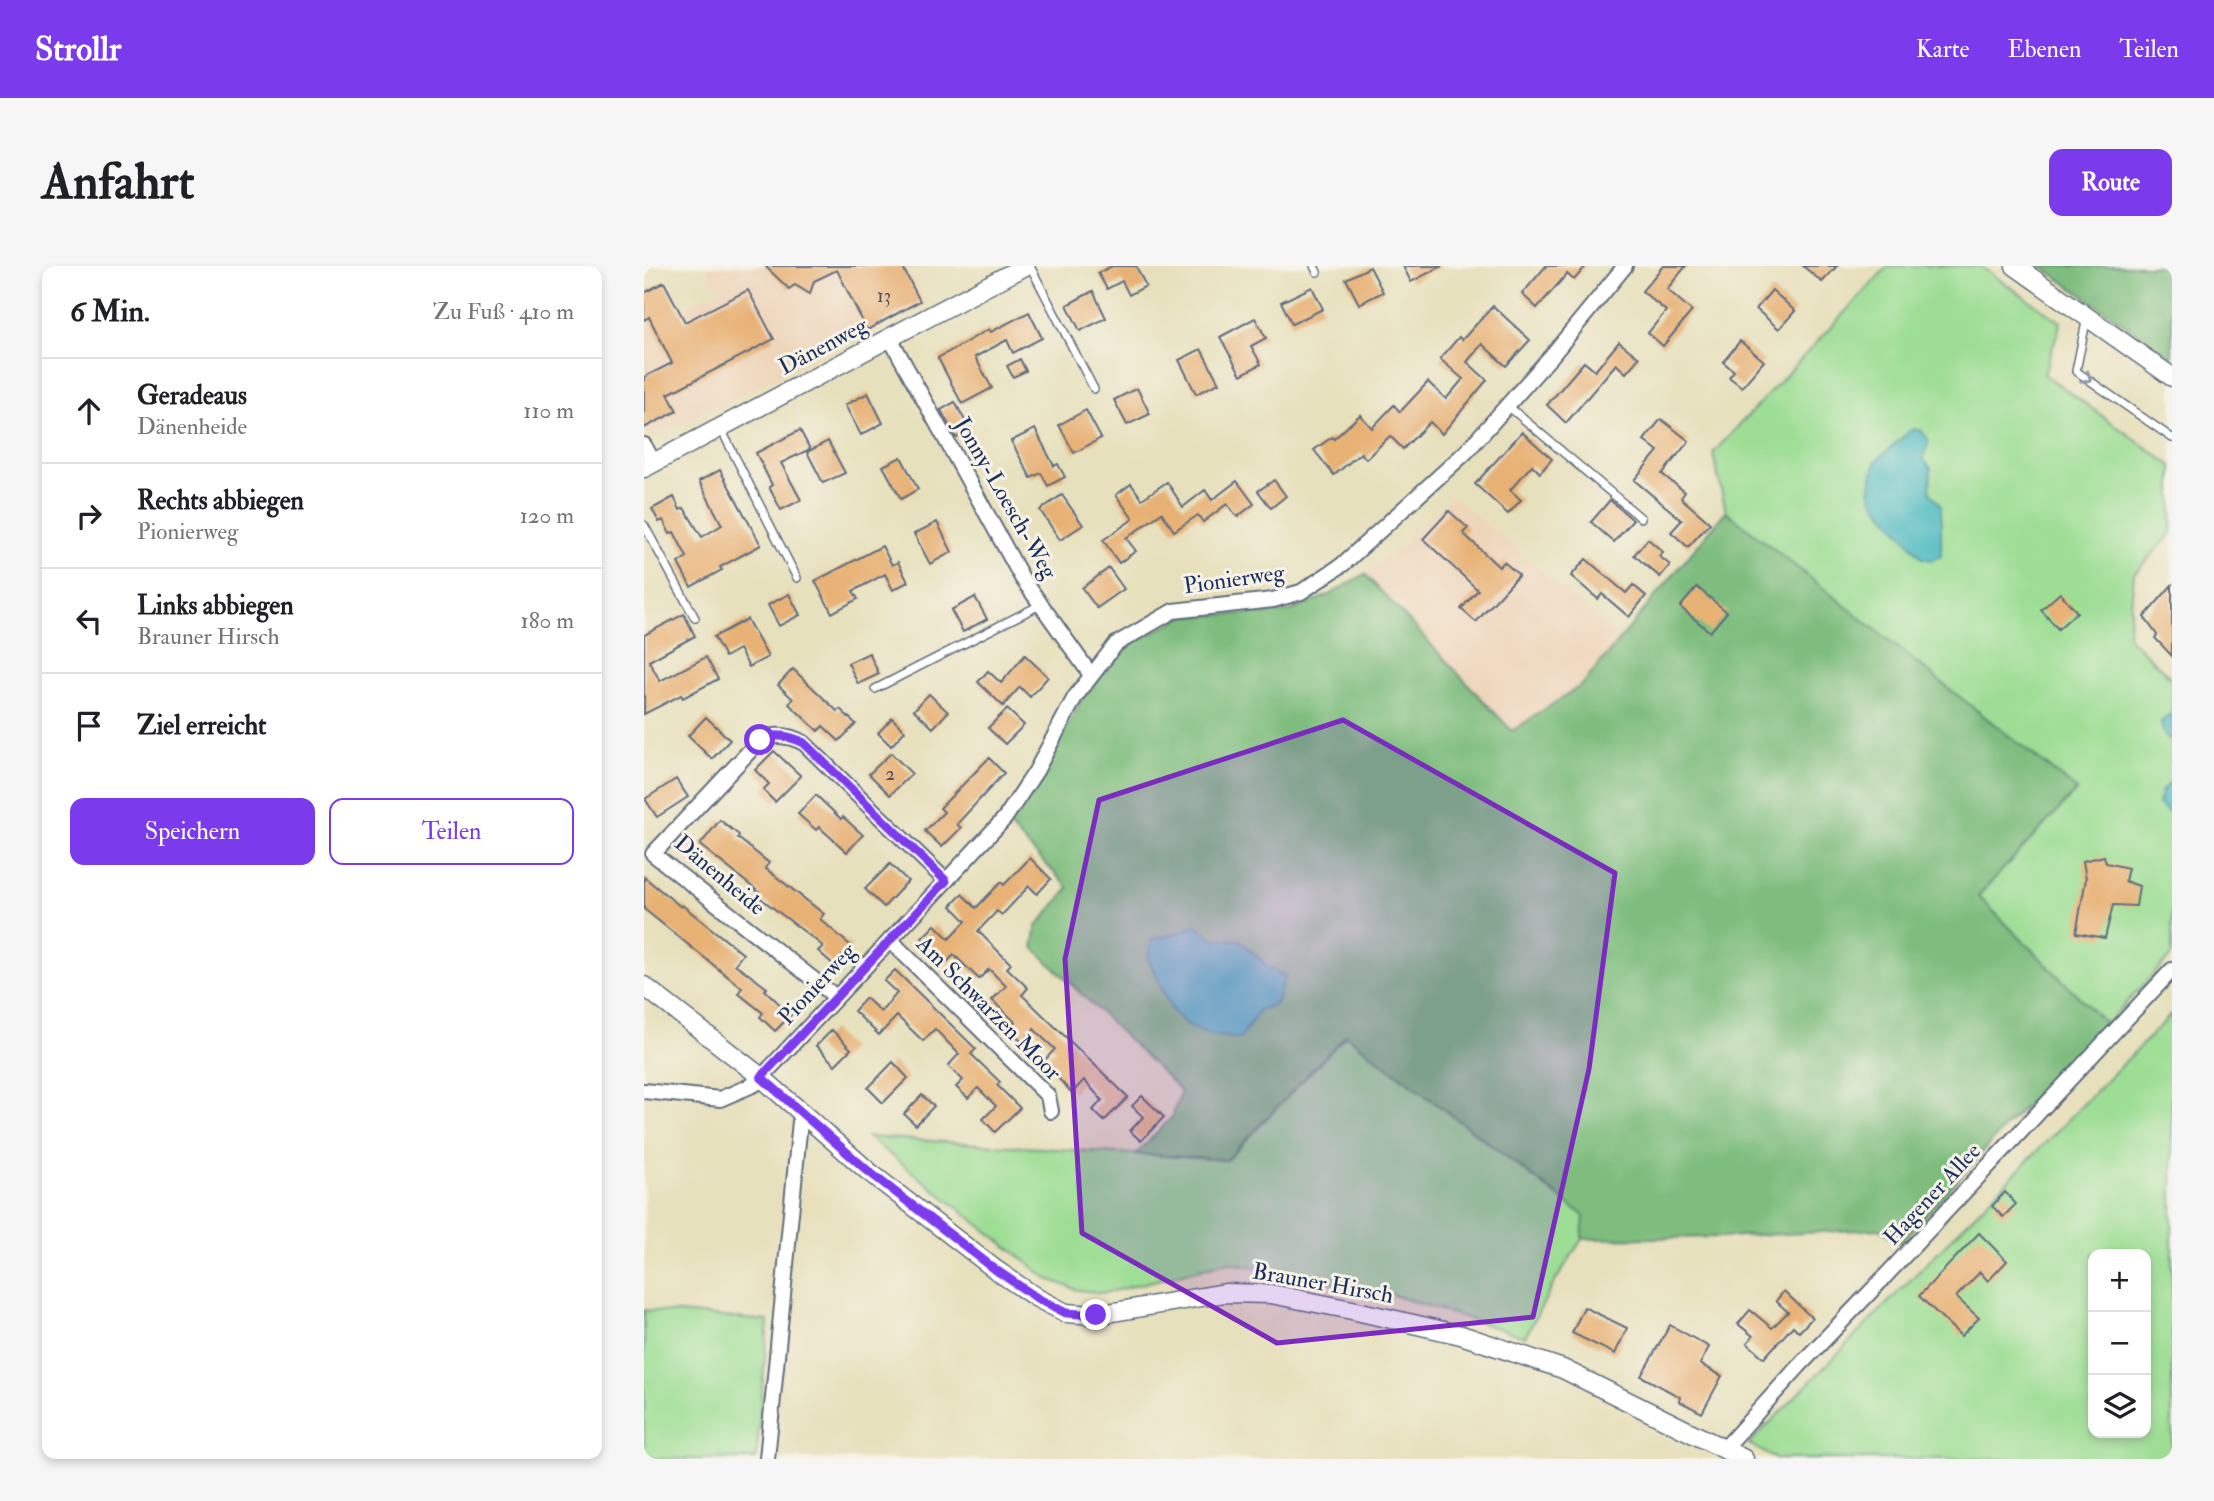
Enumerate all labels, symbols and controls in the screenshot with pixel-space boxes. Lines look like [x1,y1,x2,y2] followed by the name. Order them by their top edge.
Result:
[35,29,121,70] text: Strollr
[1916,34,1969,65] text: Karte
[2007,34,2081,65] text: Ebenen
[2119,34,2179,65] text: Teilen
[2049,149,2172,216] button: Route
[42,152,194,213] text: Anfahrt
[877,284,891,308] house number: 13
[70,293,150,330] text: 6 Min.
[433,297,574,326] text: Zu Fuß · 410 m
[774,310,873,381] street label: Dänenweg
[2079,370,2092,382] one-way arrow
[137,380,247,412] text: Geradeaus
[70,392,108,430] icon: ahead
[523,396,574,425] text: 110 m
[947,411,1064,585] street label: Jonny-Loesch-Weg
[137,412,247,441] text: Dänenheide
[137,485,304,517] text: Rechts abbiegen
[70,497,108,535] icon: right
[520,501,574,530] text: 120 m
[137,517,238,546] text: Pionierweg
[1182,557,1287,600] street label: Pionierweg
[137,590,294,622] text: Links abbiegen
[70,602,108,640] icon: left
[521,606,574,635] text: 180 m
[137,622,280,651] text: Brauner Hirsch
[70,707,108,745] icon: arrive
[137,710,267,742] text: Ziel erreicht
[744,724,775,755] route start
[885,762,895,786] house number: 2
[70,798,315,865] button: Speichern
[329,798,574,865] button: Teilen
[668,828,772,922] street label: Dänenheide
[910,929,1068,1087] street label: Am Schwarzen Moor
[772,937,863,1031] street label: Pionierweg
[1877,1136,1987,1251] street label: Hagener Allee
[2088,1249,2151,1438] map controls
[2088,1249,2151,1312] button: +
[1250,1256,1396,1310] street label: Brauner Hirsch
[1080,1299,1111,1330] route end
[2088,1312,2151,1375] button: −
[2088,1375,2151,1438] button: layers

